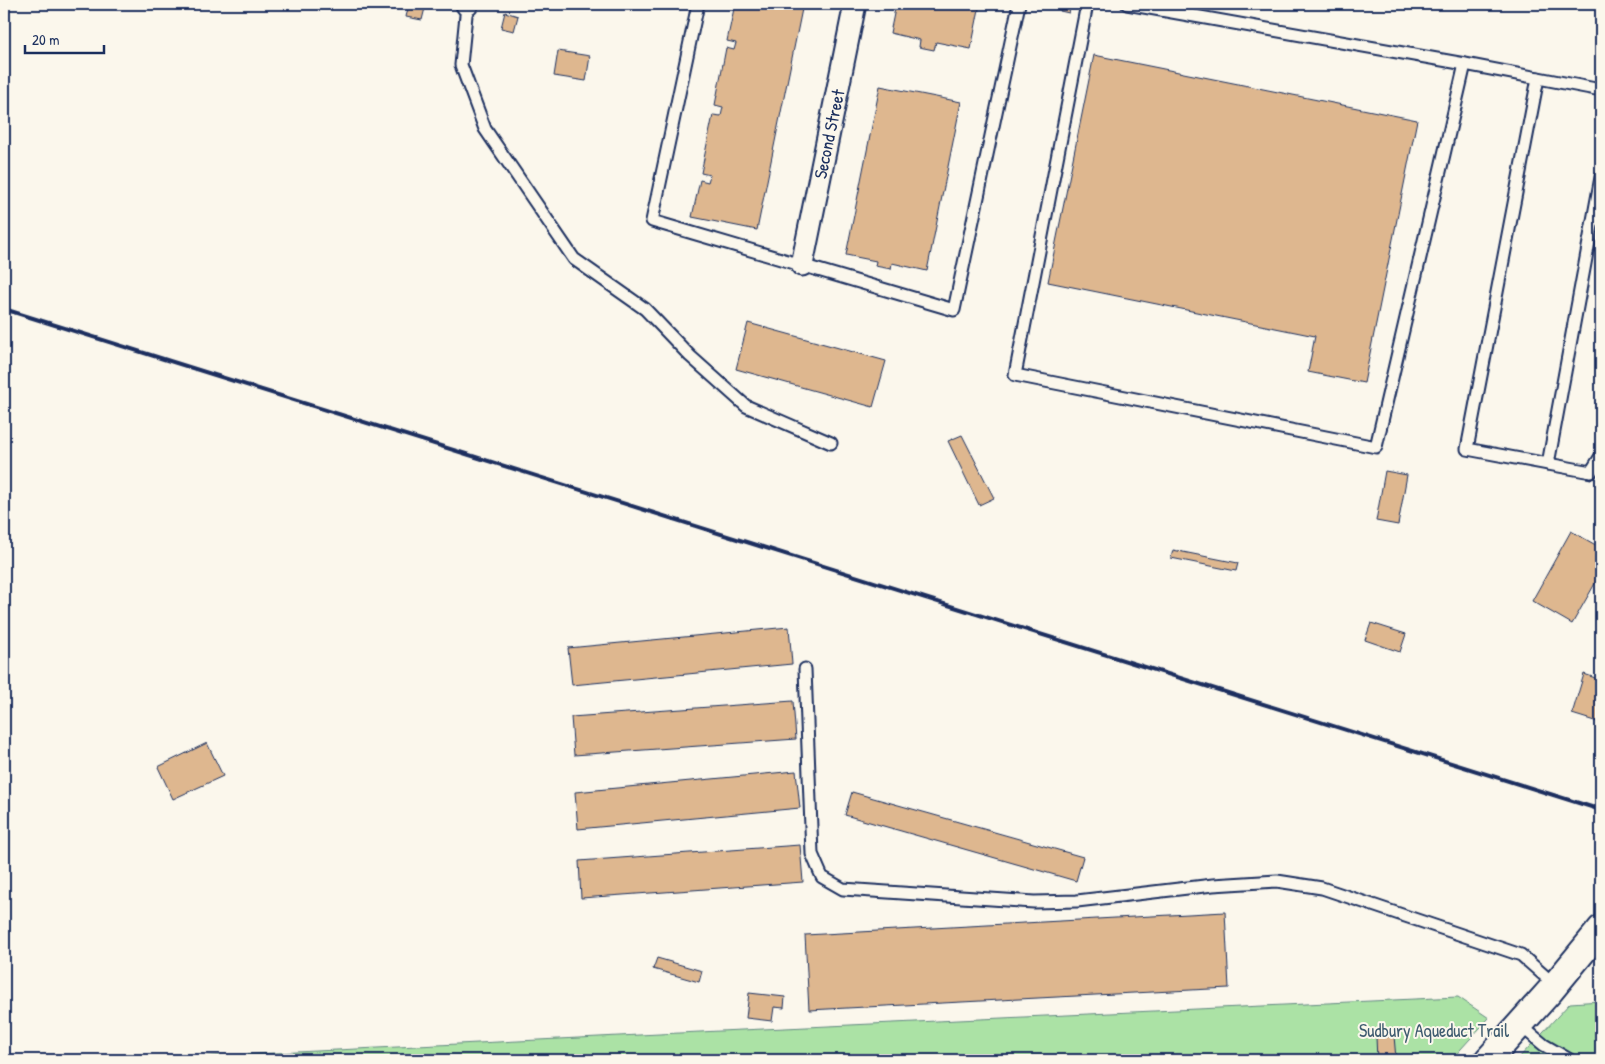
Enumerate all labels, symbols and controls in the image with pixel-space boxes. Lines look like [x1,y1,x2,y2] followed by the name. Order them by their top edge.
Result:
[25,22,104,54] scale bar
[32,29,59,50] text: 20 m
[807,86,851,181] street label: Second Street
[1359,1018,1509,1043] park label: Sudbury Aqueduct Trail

